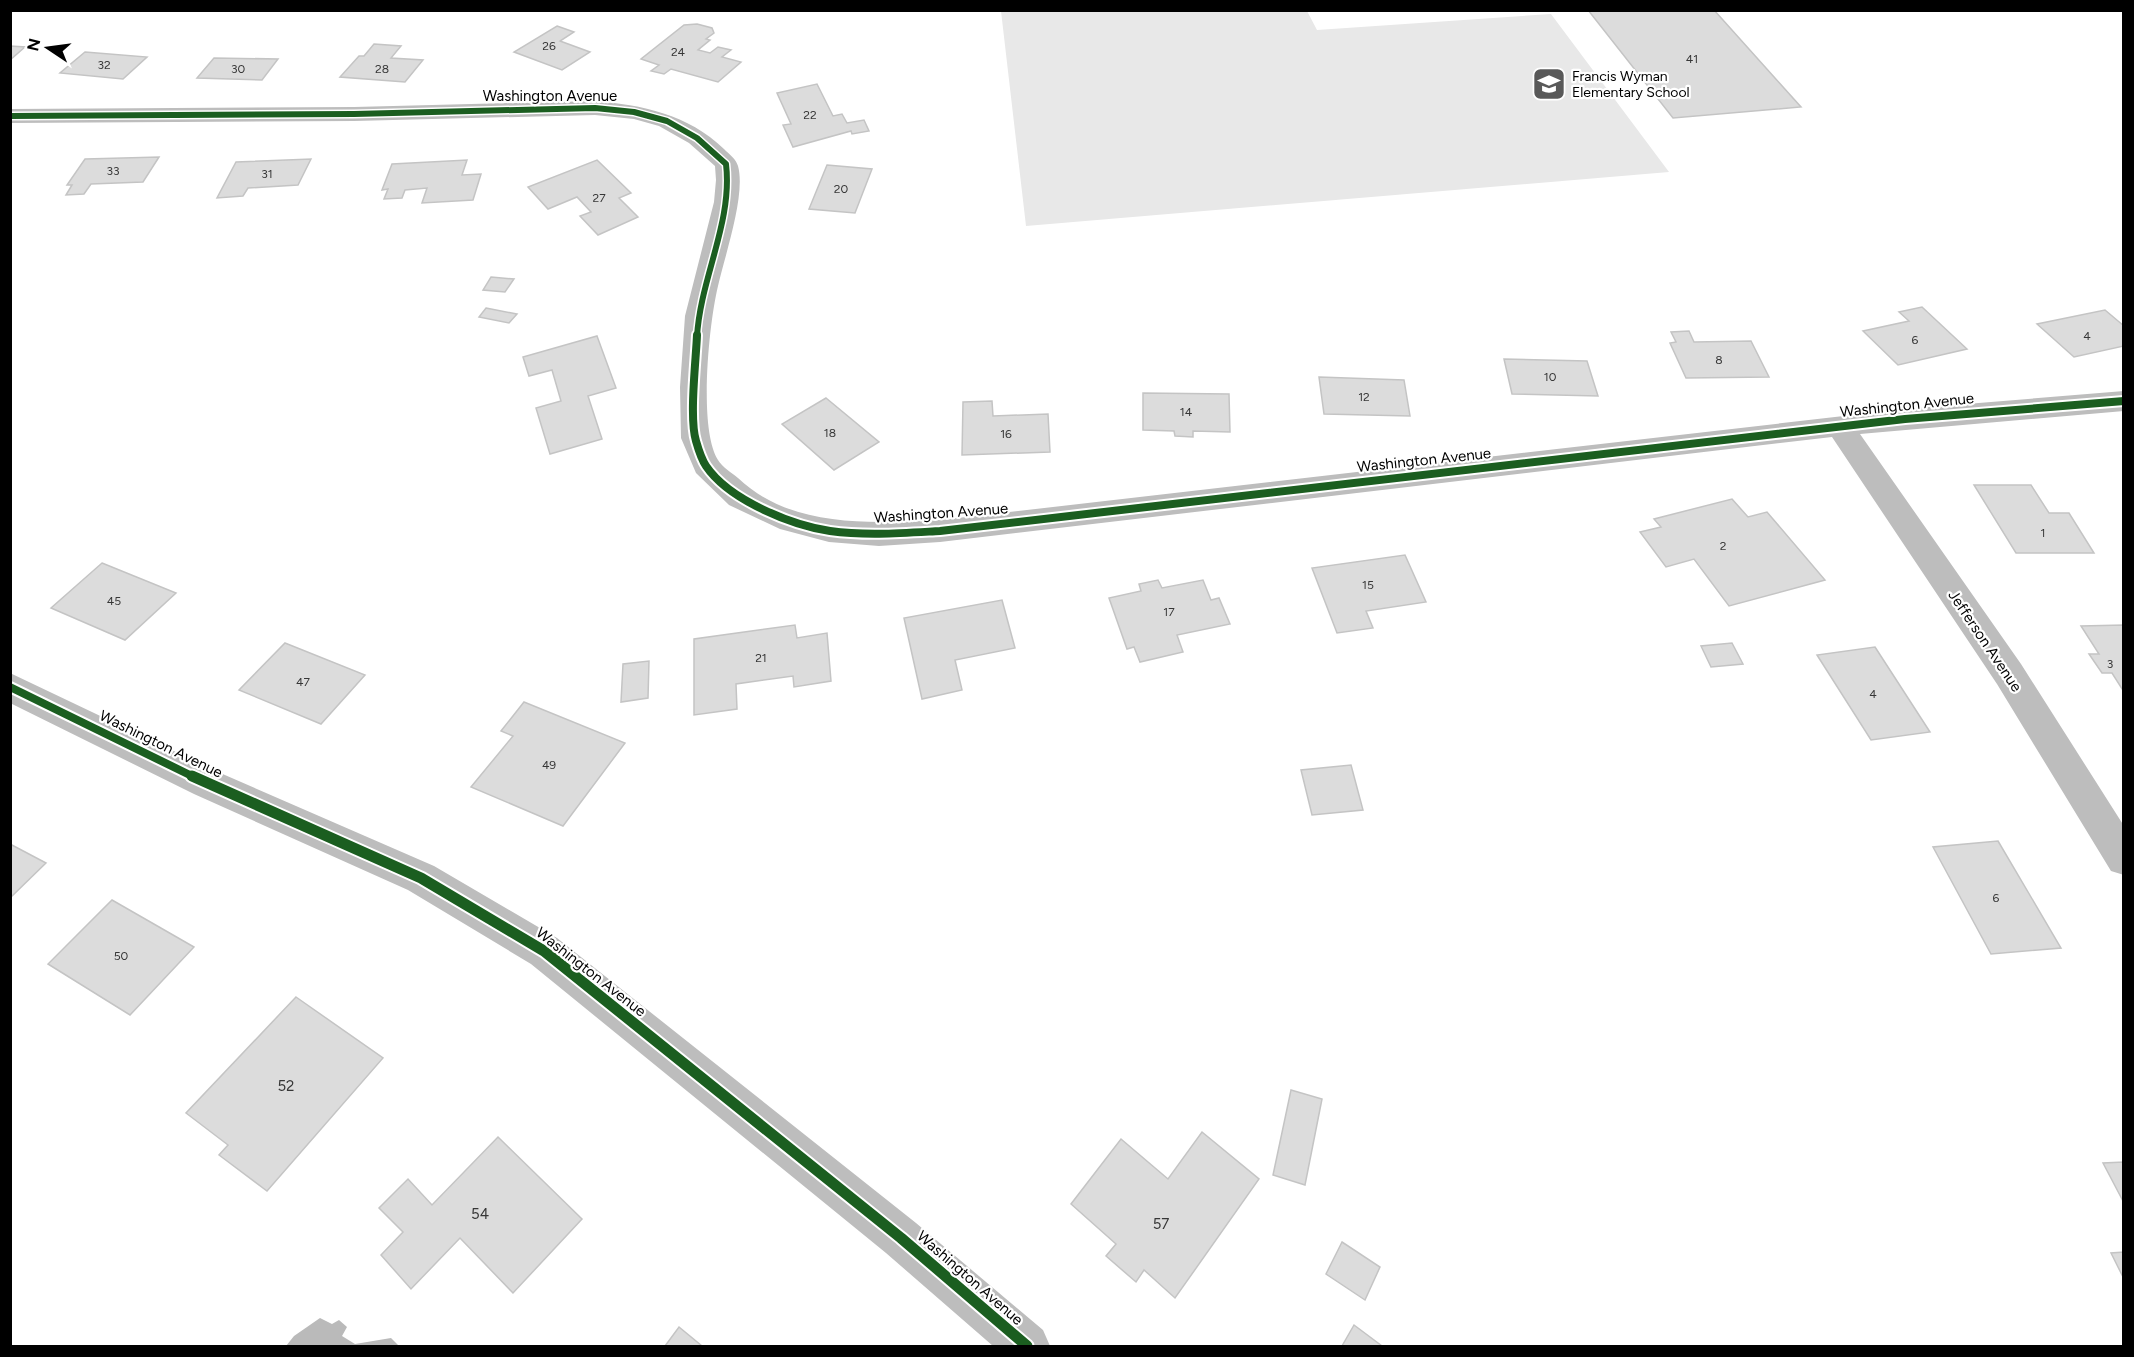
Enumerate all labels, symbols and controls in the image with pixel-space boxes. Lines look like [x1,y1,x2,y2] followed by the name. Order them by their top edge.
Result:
[18,18,78,78] north arrow
[23,37,45,53] text: N
[542,39,556,53] house number: 26
[671,45,686,59] house number: 24
[1686,52,1698,66] house number: 41
[97,58,111,72] house number: 32
[231,62,245,76] house number: 30
[375,62,389,76] house number: 28
[1531,66,1567,102] school or university icon: Francis Wyman Elementary School
[1572,68,1690,101] place label: Francis Wyman Elementary School
[483,87,617,105] street label: Washington Avenue
[803,108,817,122] house number: 22
[106,164,120,178] house number: 33
[261,167,273,181] house number: 31
[834,182,849,196] house number: 20
[592,191,606,205] house number: 27
[2083,329,2091,343] house number: 4
[1912,333,1919,347] house number: 6
[1715,353,1723,367] house number: 8
[1544,370,1557,384] house number: 10
[1839,389,1975,421] street label: Washington Avenue
[1358,390,1370,404] house number: 12
[1180,405,1193,419] house number: 14
[824,426,836,440] house number: 18
[1000,427,1012,441] house number: 16
[1356,444,1492,476] street label: Washington Avenue
[873,499,1009,527] street label: Washington Avenue
[2041,526,2045,540] house number: 1
[1720,539,1726,553] house number: 2
[1362,578,1374,592] house number: 15
[1944,587,2026,695] street label: Jefferson Avenue
[107,594,121,608] house number: 45
[1163,605,1175,619] house number: 17
[755,651,767,665] house number: 21
[2107,657,2113,671] house number: 3
[296,675,310,689] house number: 47
[1869,687,1877,701] house number: 4
[97,706,225,782] street label: Washington Avenue
[542,758,556,772] house number: 49
[1993,891,2000,905] house number: 6
[532,923,650,1021] street label: Washington Avenue
[114,949,129,963] house number: 50
[277,1077,295,1095] house number: 52
[471,1205,489,1223] house number: 54
[1153,1215,1169,1233] house number: 57
[913,1227,1027,1329] street label: Washington Avenue

